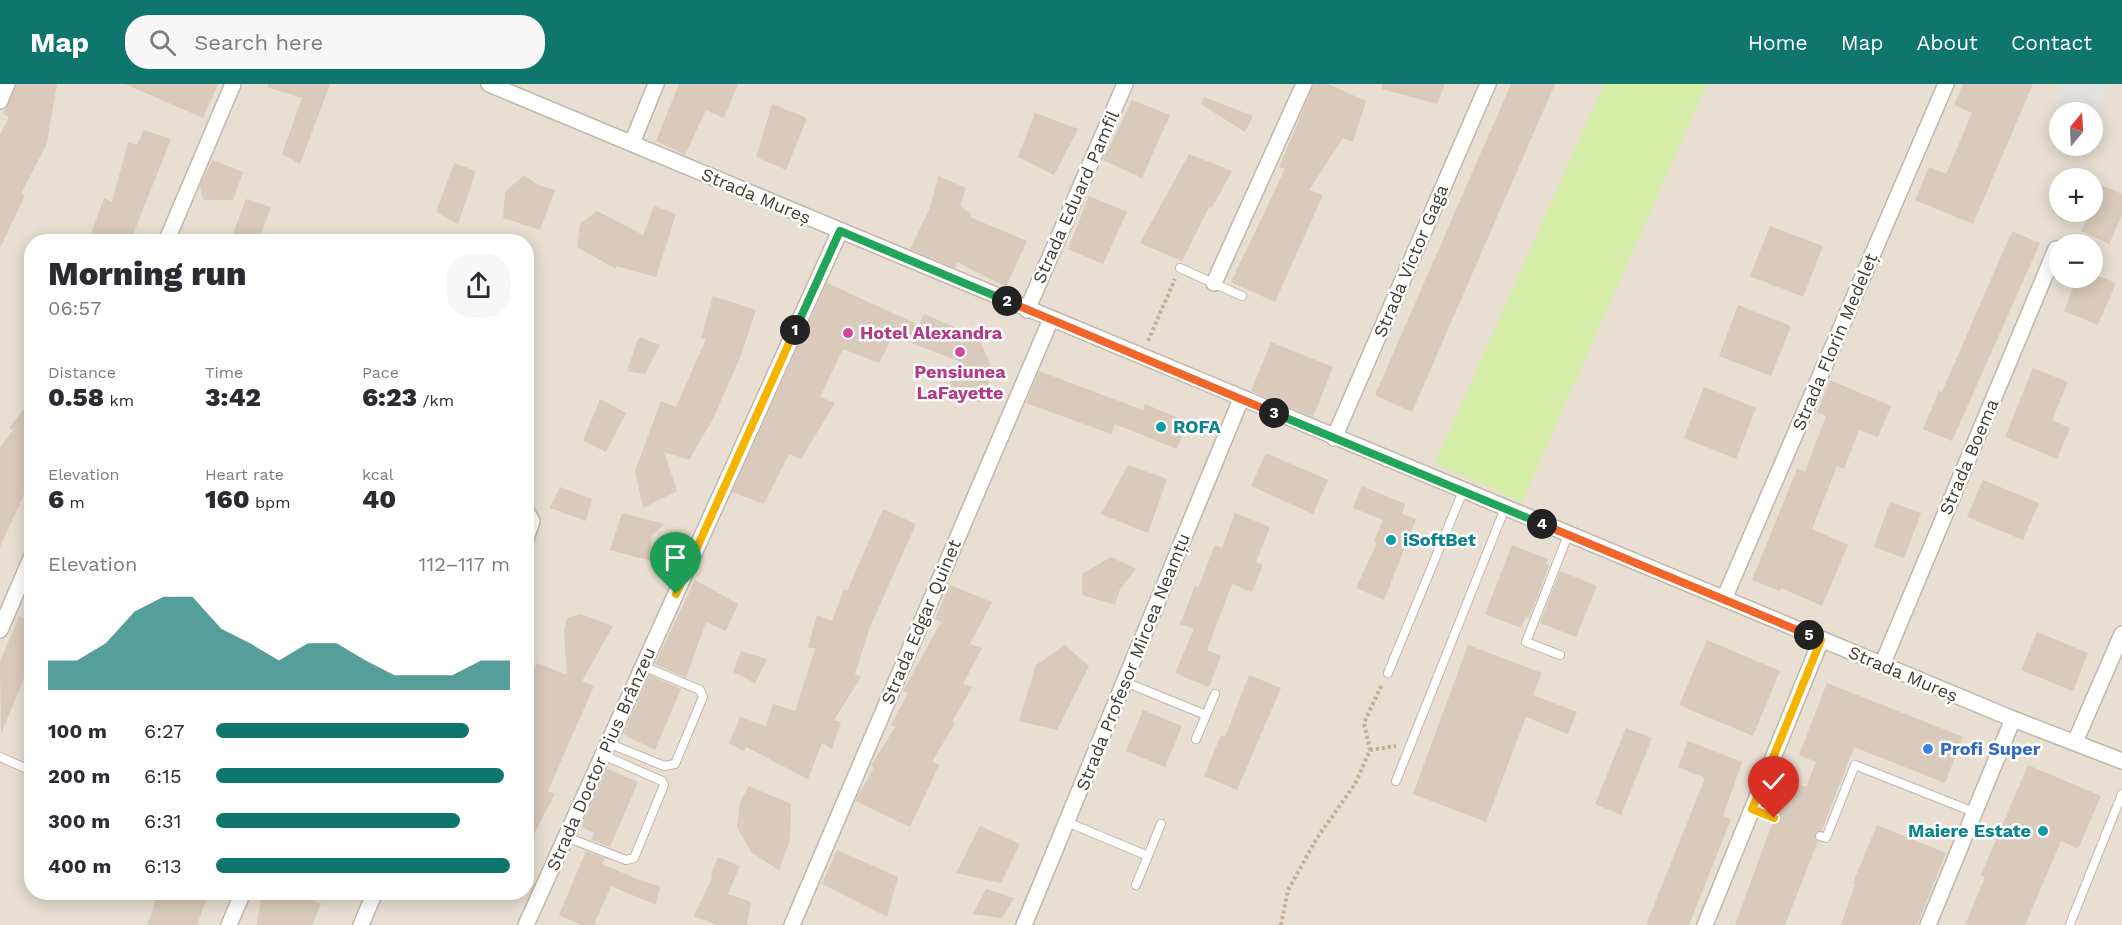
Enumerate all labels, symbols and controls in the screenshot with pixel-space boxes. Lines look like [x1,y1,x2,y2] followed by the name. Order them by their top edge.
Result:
[125,15,545,69] search box
[30,26,89,59] text: Map
[146,26,179,59] icon: search
[194,30,323,55] text: Search here
[1748,30,1808,55] text: Home
[1841,30,1884,55] text: Map
[1917,30,1978,55] text: About
[2011,30,2092,55] text: Contact
[2049,102,2103,156] north arrow
[2049,102,2103,288] map controls
[1028,107,1123,287] street label: Strada Eduard Pamfil
[698,163,814,228] street label: Strada Mureș
[2049,168,2103,222] button: +
[1369,181,1452,340] street label: Strada Victor Gaga
[2049,234,2103,288] button: −
[1788,250,1882,434] street label: Strada Florin Medeleț
[48,254,247,293] text: Morning run
[447,254,510,317] button: share
[992,286,1022,316] pin: 2
[1002,291,1012,310] text: 2
[48,296,101,320] text: 06:57
[780,315,810,345] pin: 1
[792,320,798,339] text: 1
[860,322,1003,343] place label: Hotel Alexandra
[841,326,855,340] marker: Hotel Alexandra
[953,345,967,359] marker: Pensiunea LaFayette
[914,361,1006,403] place label: Pensiunea LaFayette
[48,363,116,382] text: Distance
[205,363,243,382] text: Time
[362,363,399,382] text: Pace
[48,382,104,412] text: 0.58
[205,382,261,412] text: 3:42
[362,382,417,412] text: 6:23
[104,391,134,410] text: km
[417,391,454,410] text: /km
[1935,396,2002,518] street label: Strada Boema
[1259,398,1289,428] pin: 3
[1269,403,1279,422] text: 3
[1173,416,1221,437] place label: ROFA
[1154,420,1168,434] marker: ROFA
[48,465,119,484] text: Elevation
[205,465,284,484] text: Heart rate
[362,465,394,484] text: kcal
[48,484,64,514] text: 6
[205,484,250,514] text: 160
[362,484,396,514] text: 40
[64,493,85,512] text: m
[250,493,290,512] text: bpm
[1527,509,1557,539] pin: 4
[1537,514,1547,533] text: 4
[1403,529,1476,550] place label: iSoftBet
[1071,530,1194,794] street label: Strada Profesor Mircea Neamțu
[650,532,701,594] pin
[1384,533,1398,547] marker: iSoftBet
[876,536,965,707] street label: Strada Edgar Quinet
[659,541,692,574] icon: arrive
[48,552,137,576] text: Elevation
[419,552,510,576] text: 112–117 m
[1794,620,1824,650] pin: 5
[1804,625,1814,644] text: 5
[1845,641,1961,706] street label: Strada Mureș
[542,644,659,874] street label: Strada Doctor Pius Brânzeu
[48,719,107,743] text: 100 m
[144,719,185,743] text: 6:27
[1940,738,2041,759] place label: Profi Super
[1921,742,1935,756] marker: Profi Super
[1748,756,1799,818] pin
[48,764,110,788] text: 200 m
[144,764,182,788] text: 6:15
[1757,765,1790,798] icon: check
[48,809,110,833] text: 300 m
[144,809,182,833] text: 6:31
[1908,820,2031,841] place label: Maiere Estate
[2036,824,2050,838] marker: Maiere Estate
[48,854,111,878] text: 400 m
[144,854,182,878] text: 6:13

